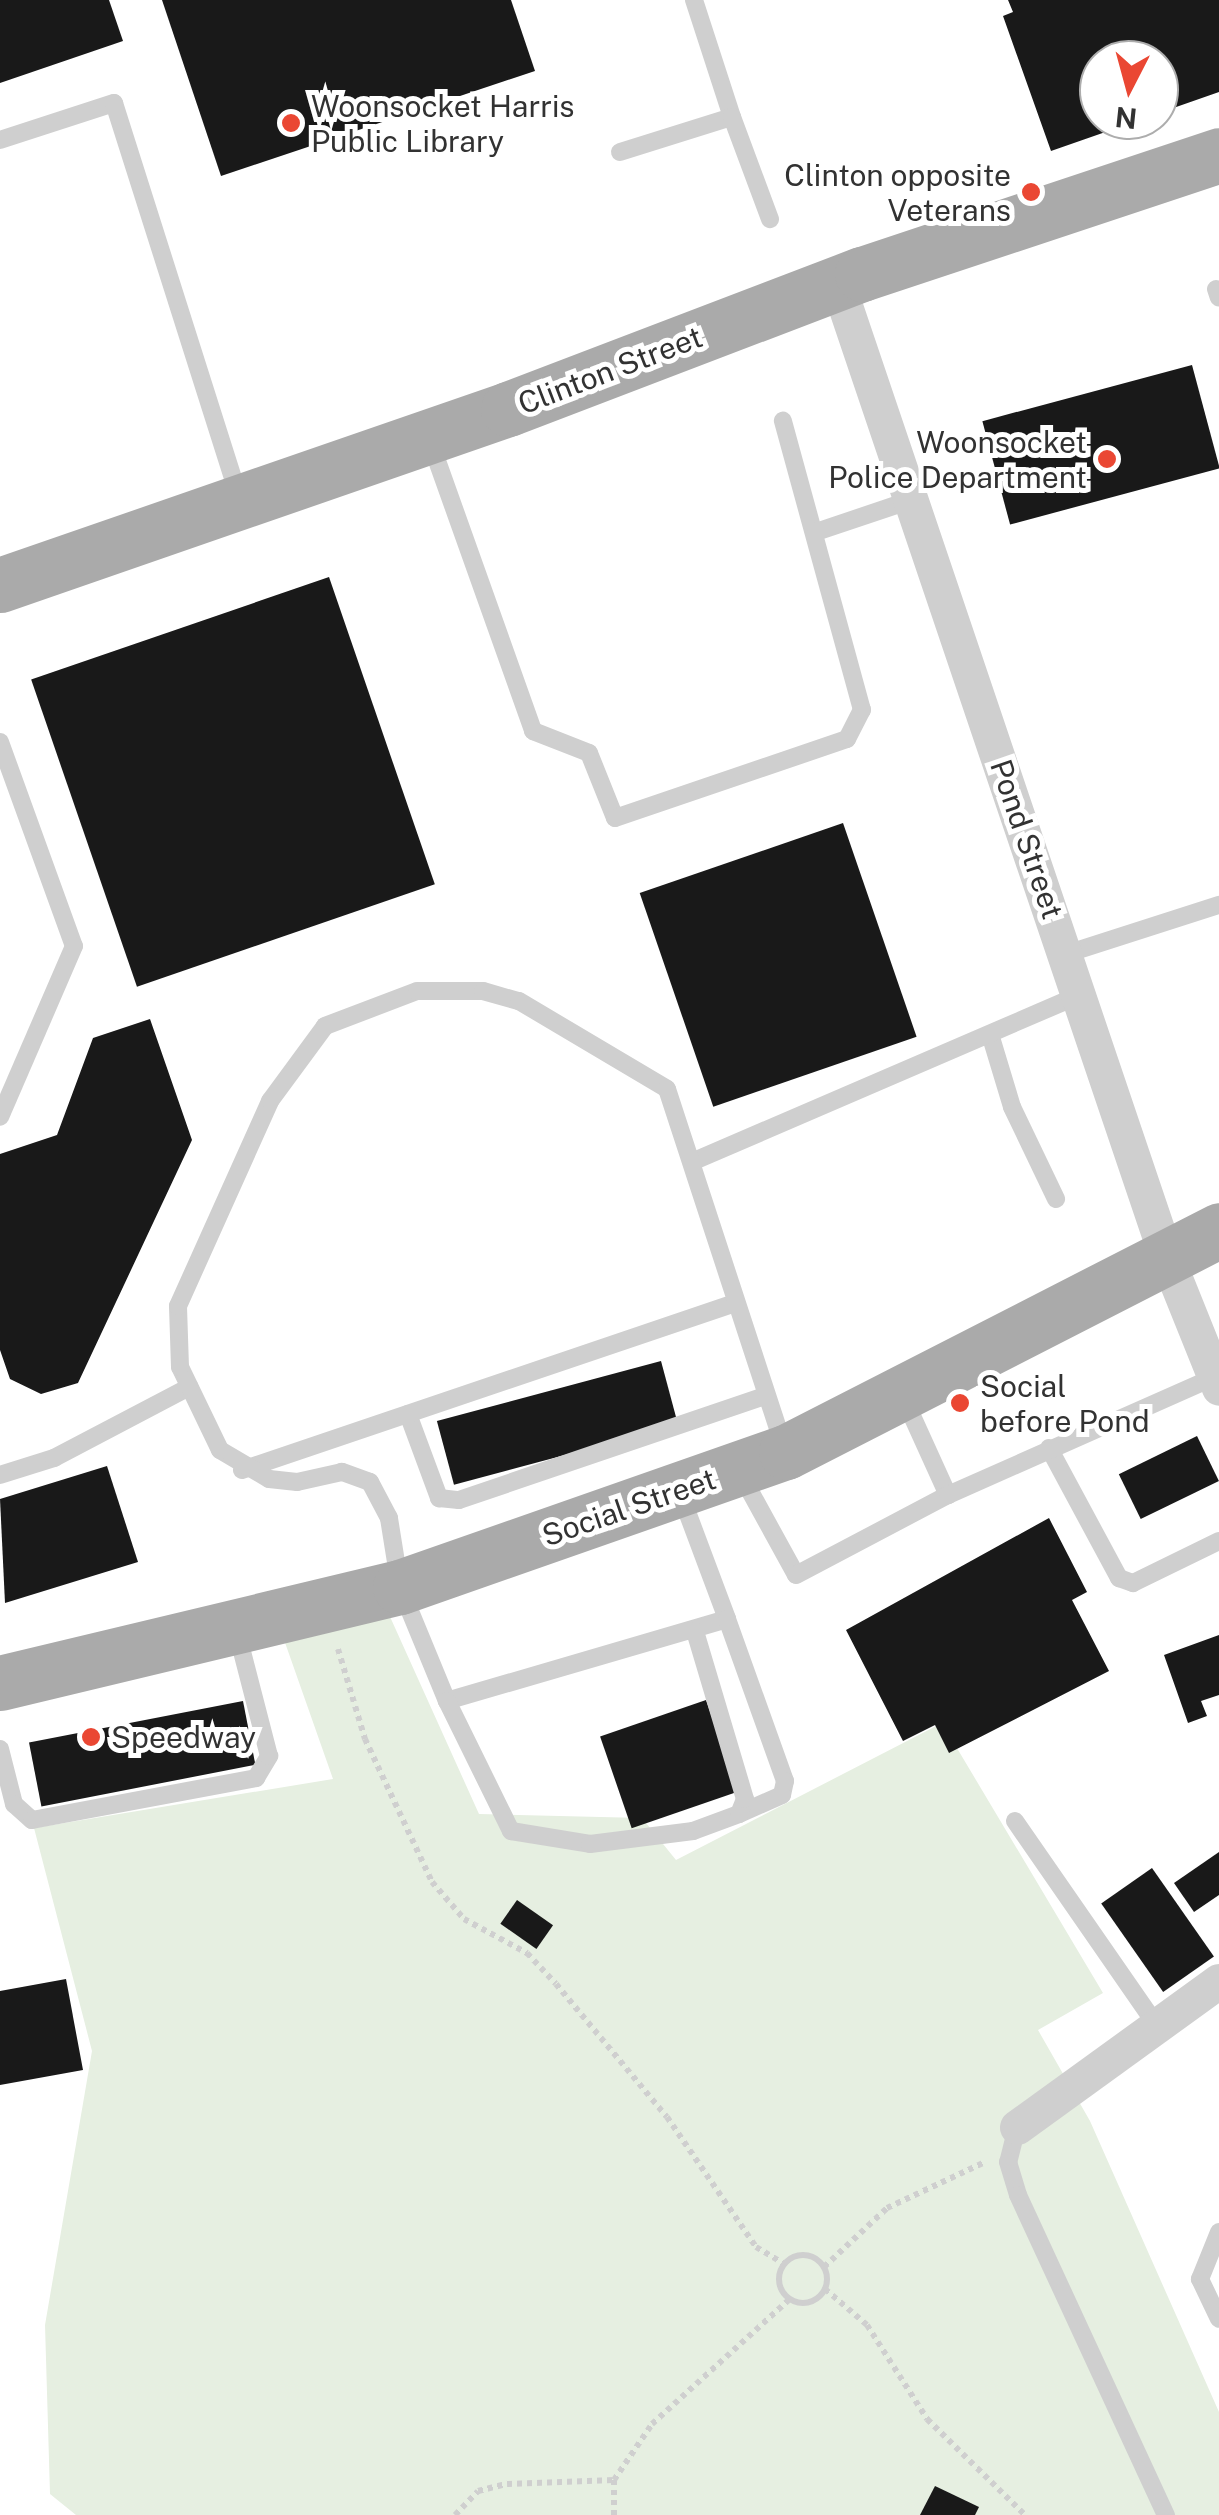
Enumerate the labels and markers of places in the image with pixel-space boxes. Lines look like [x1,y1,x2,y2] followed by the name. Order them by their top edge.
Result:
[311,88,575,158] place label: Woonsocket Harris Public Library
[280,112,302,134] marker: Woonsocket Harris Public Library
[784,157,1011,228] place label: Clinton opposite Veterans
[1020,181,1042,203] marker: Clinton opposite Veterans
[828,424,1087,494] place label: Woonsocket Police Department
[1096,448,1118,470] marker: Woonsocket Police Department
[980,1368,1150,1438] place label: Social before Pond
[949,1392,971,1414] marker: Social before Pond
[111,1719,256,1755] place label: Speedway
[80,1726,102,1748] marker: Speedway

